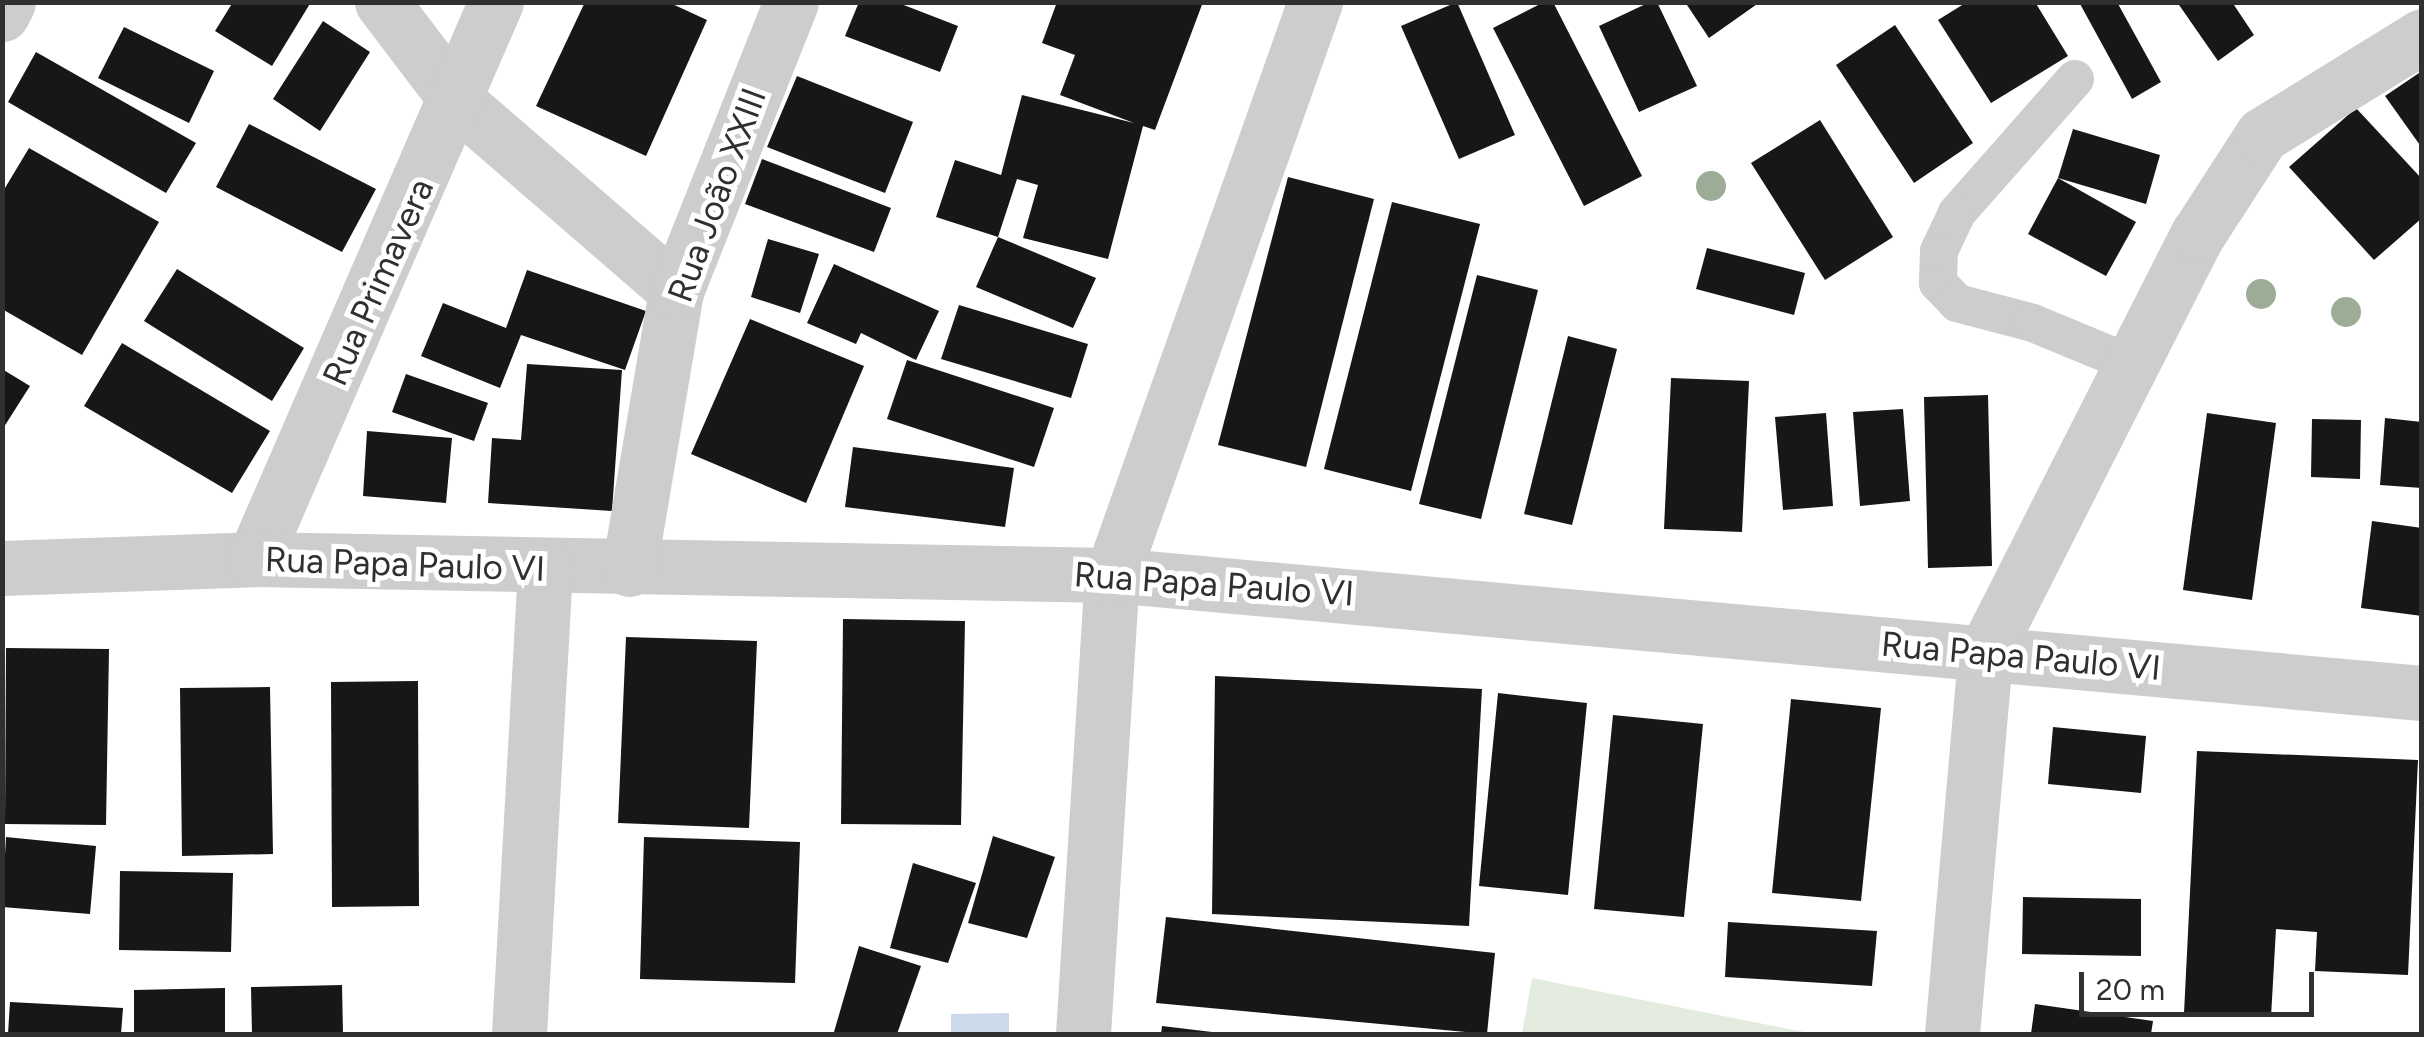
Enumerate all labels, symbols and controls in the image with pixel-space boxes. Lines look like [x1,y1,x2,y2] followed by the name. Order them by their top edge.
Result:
[659,82,775,308] street label: Rua João XXIII
[314,172,442,392] street label: Rua Primavera
[264,538,546,590] street label: Rua Papa Paulo VI
[1073,553,1355,615] street label: Rua Papa Paulo VI
[1879,623,2163,689] street label: Rua Papa Paulo VI
[2084,952,2319,1014] scale bar
[2096,971,2165,1008] text: 20 m

